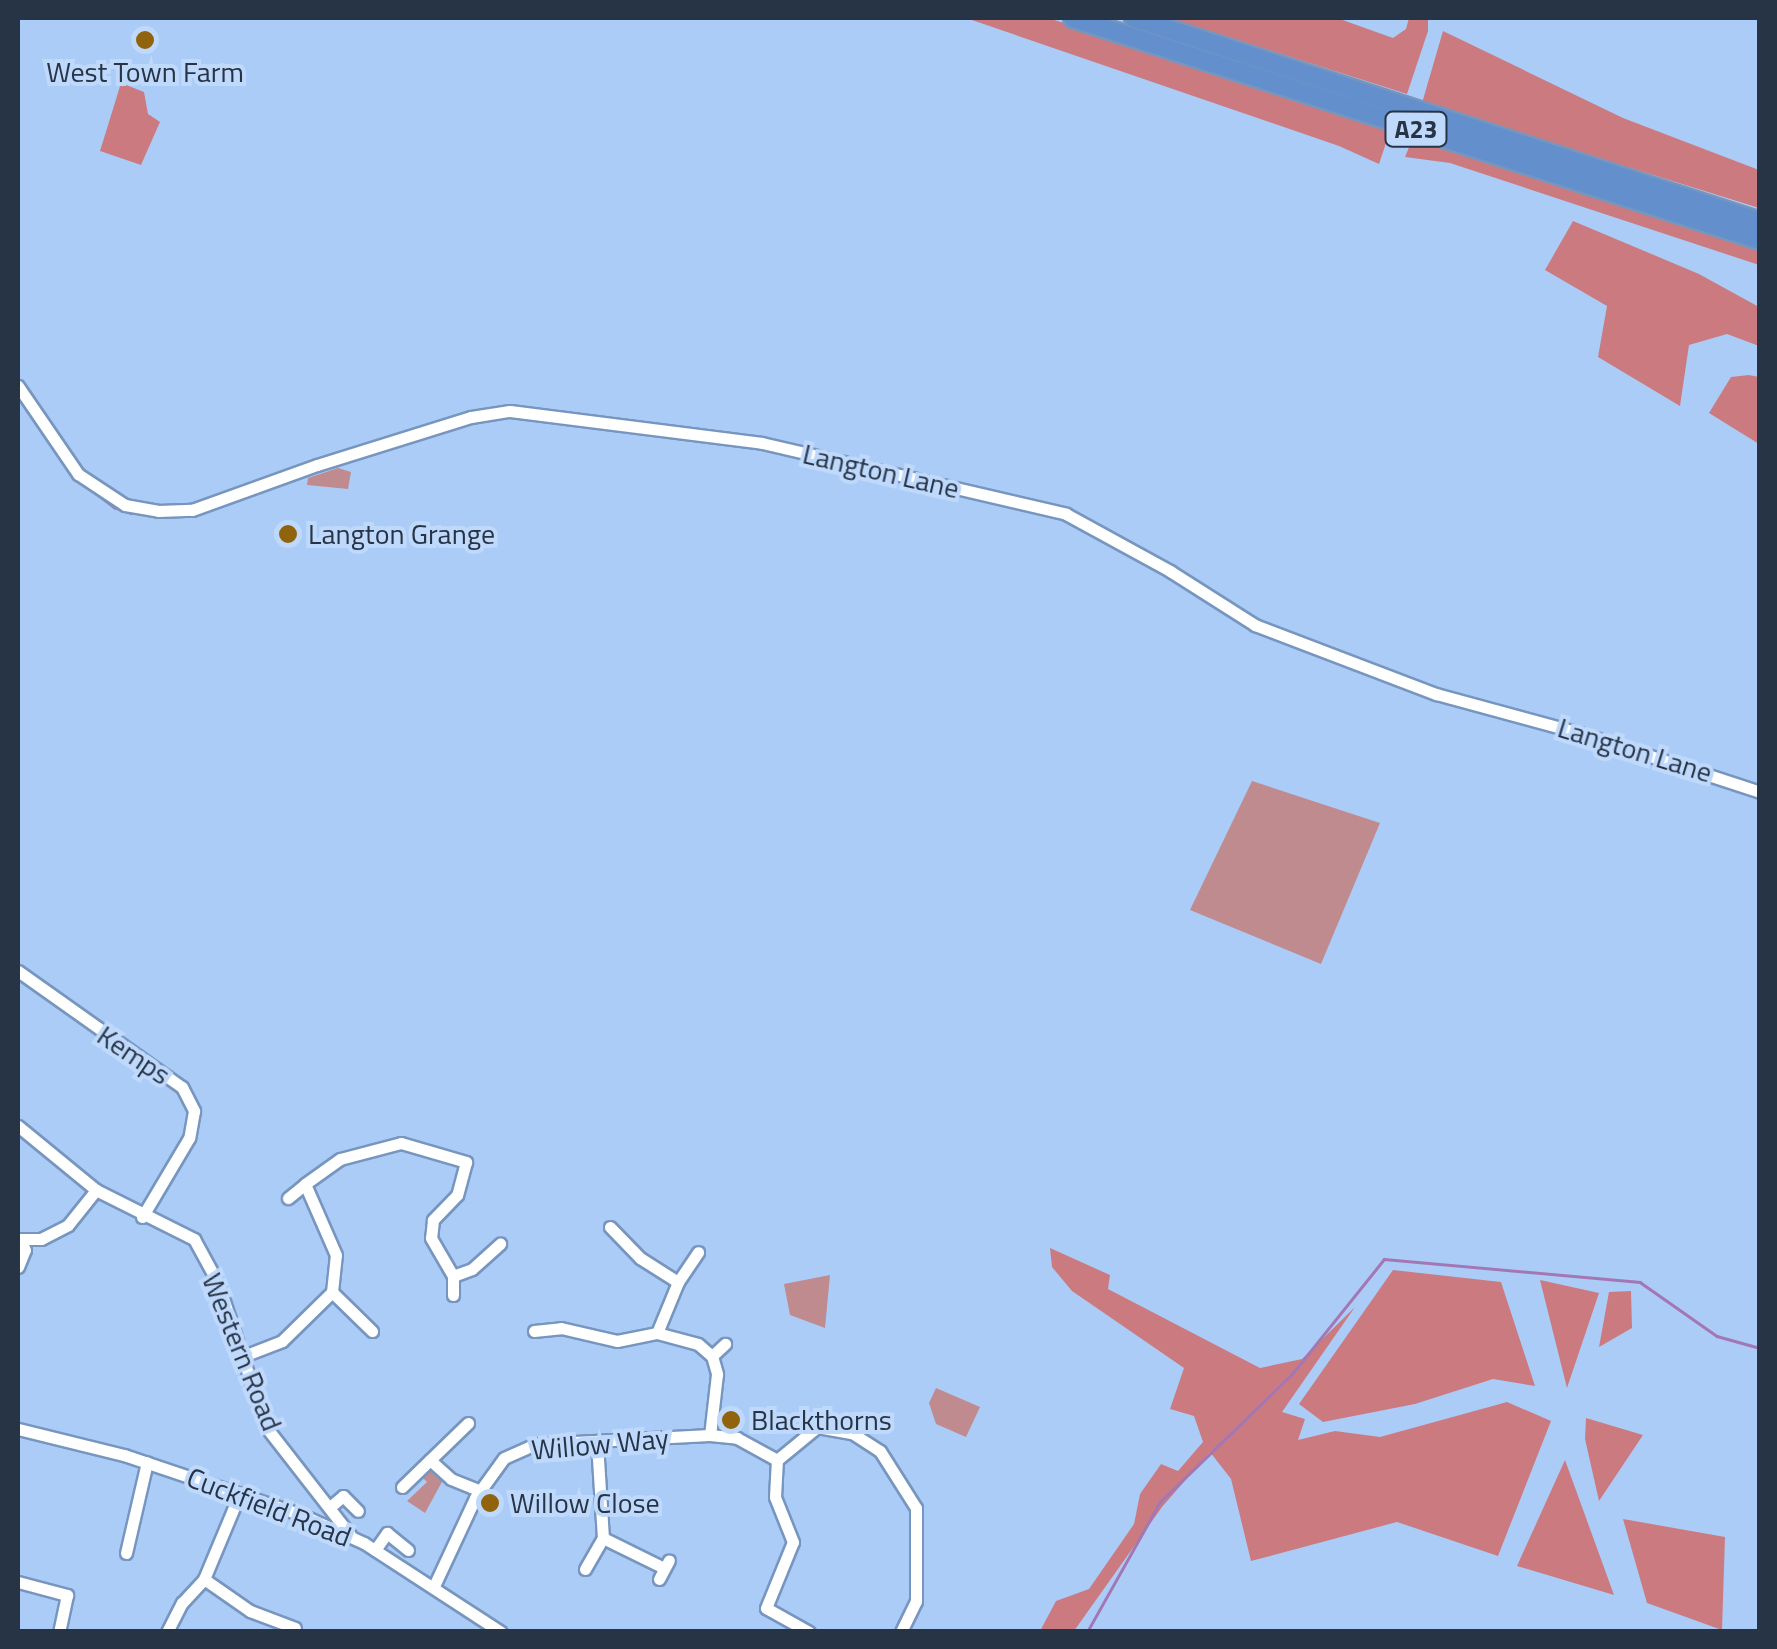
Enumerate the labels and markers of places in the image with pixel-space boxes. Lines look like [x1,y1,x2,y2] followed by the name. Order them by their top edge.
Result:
[134,29,156,51] marker: West Town Farm
[46,55,244,89] place label: West Town Farm
[308,517,495,551] place label: Langton Grange
[277,523,299,545] marker: Langton Grange
[751,1403,892,1437] place label: Blackthorns
[720,1409,742,1431] marker: Blackthorns
[510,1486,660,1520] place label: Willow Close
[479,1492,501,1514] marker: Willow Close

